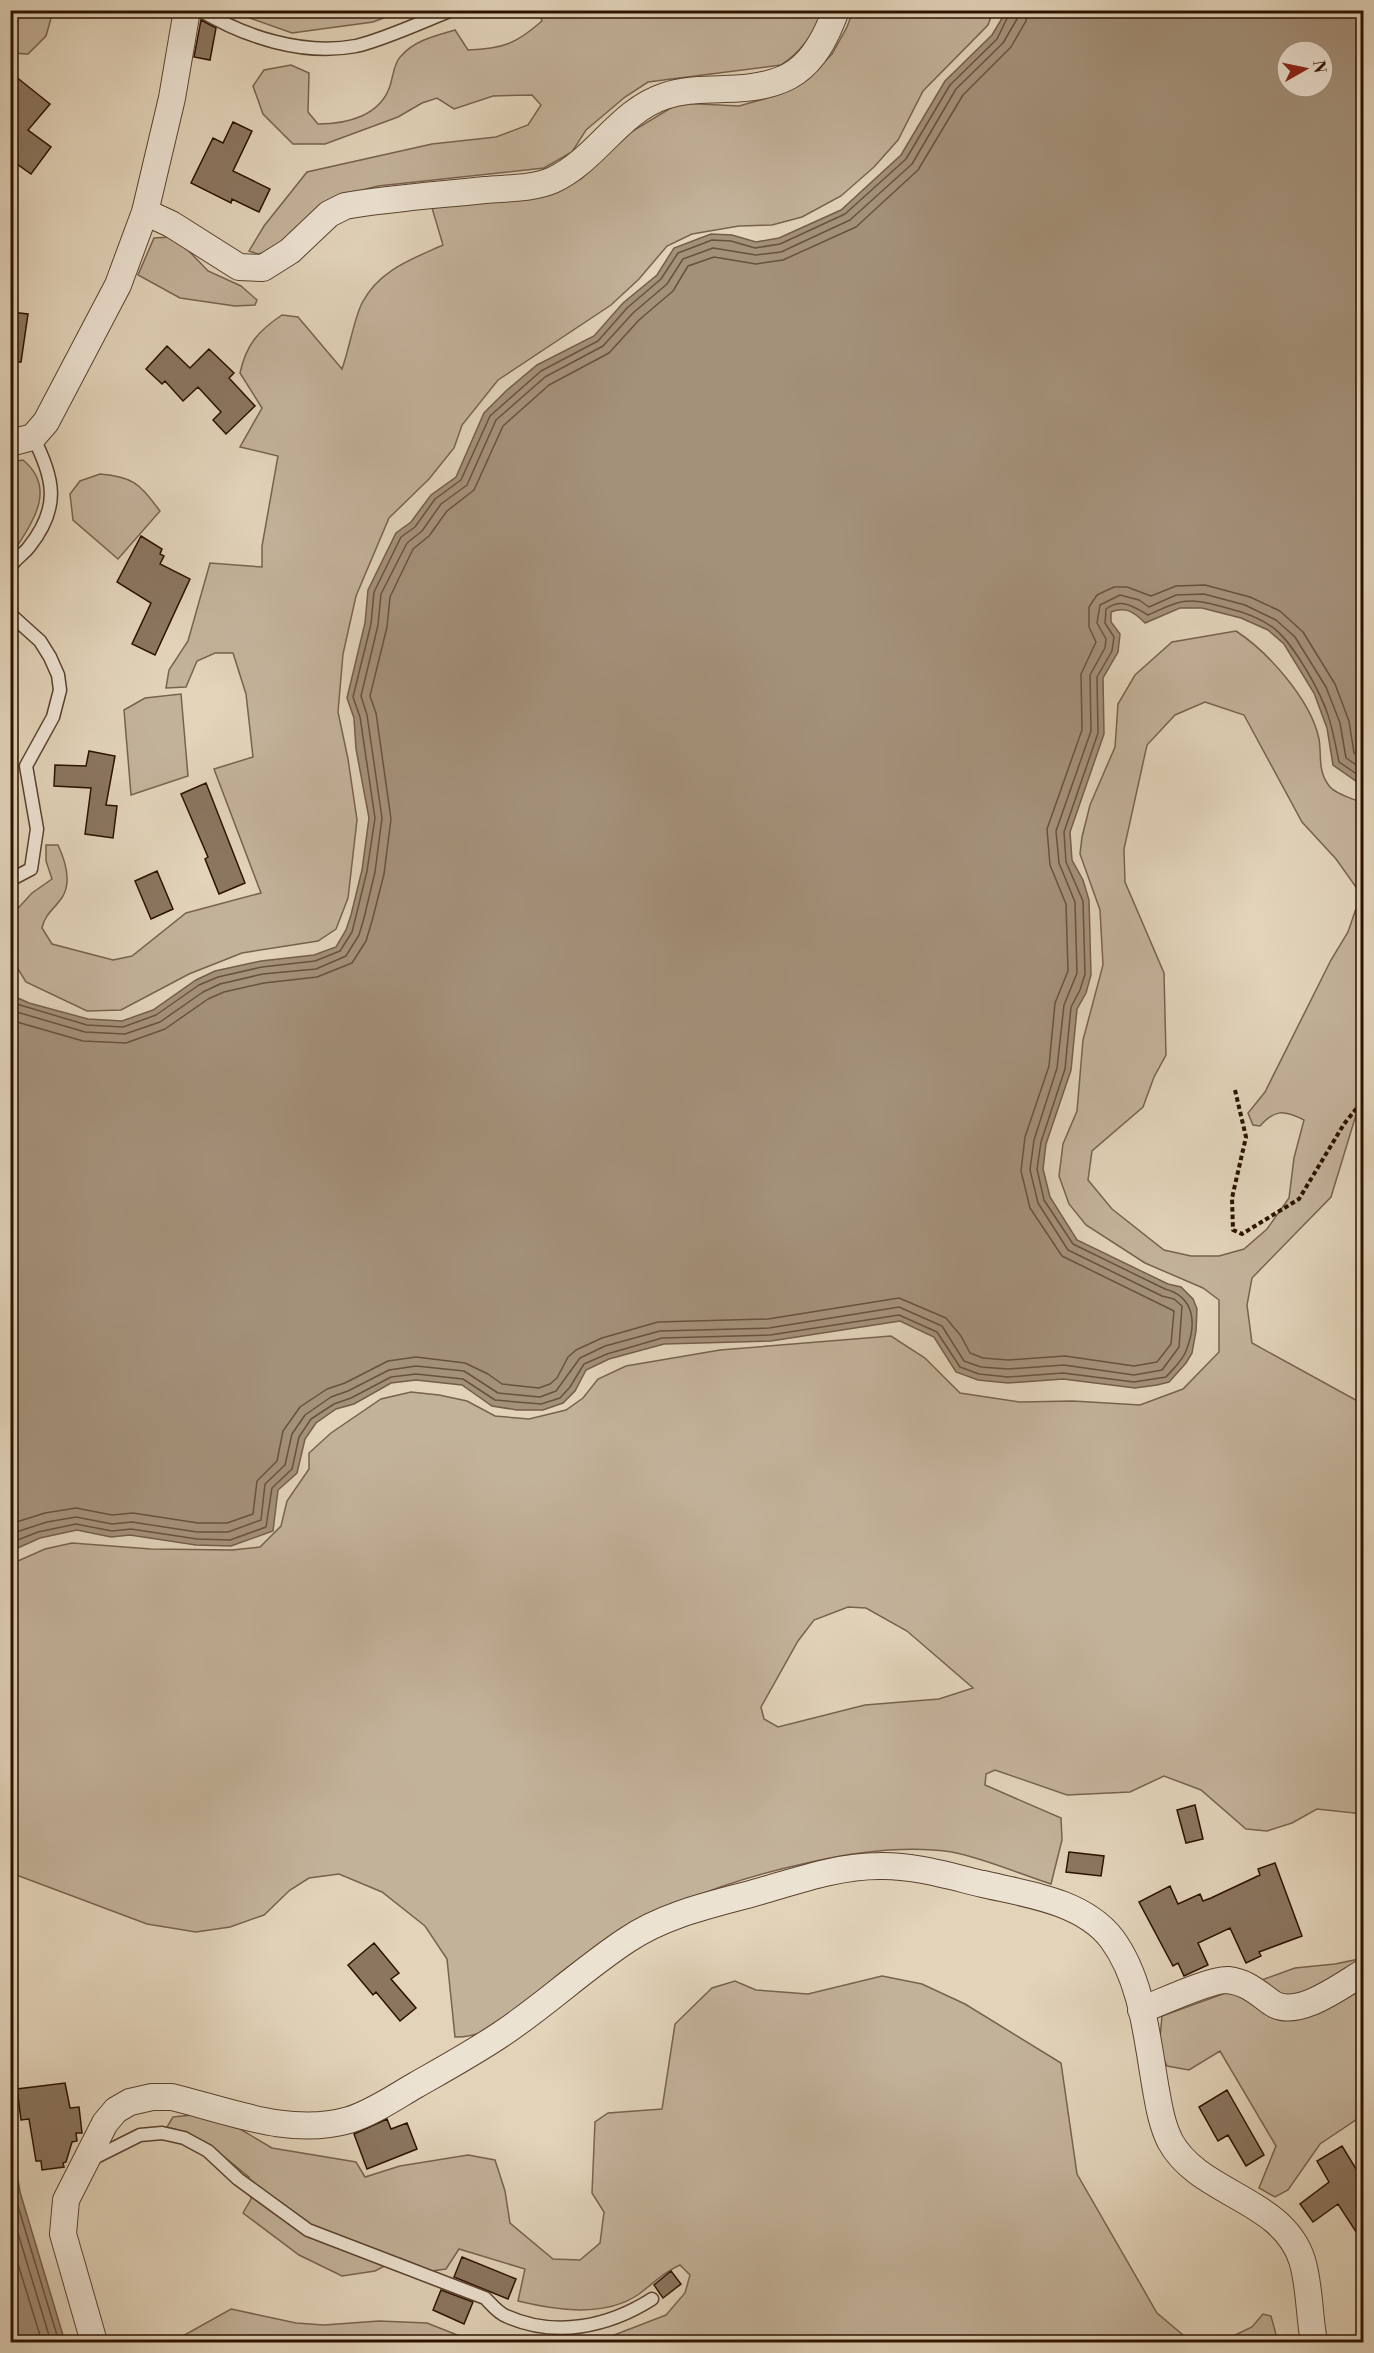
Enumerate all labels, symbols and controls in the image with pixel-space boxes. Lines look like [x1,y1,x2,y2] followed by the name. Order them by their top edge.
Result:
[1275,39,1335,99] north arrow
[1308,59,1330,75] text: N

